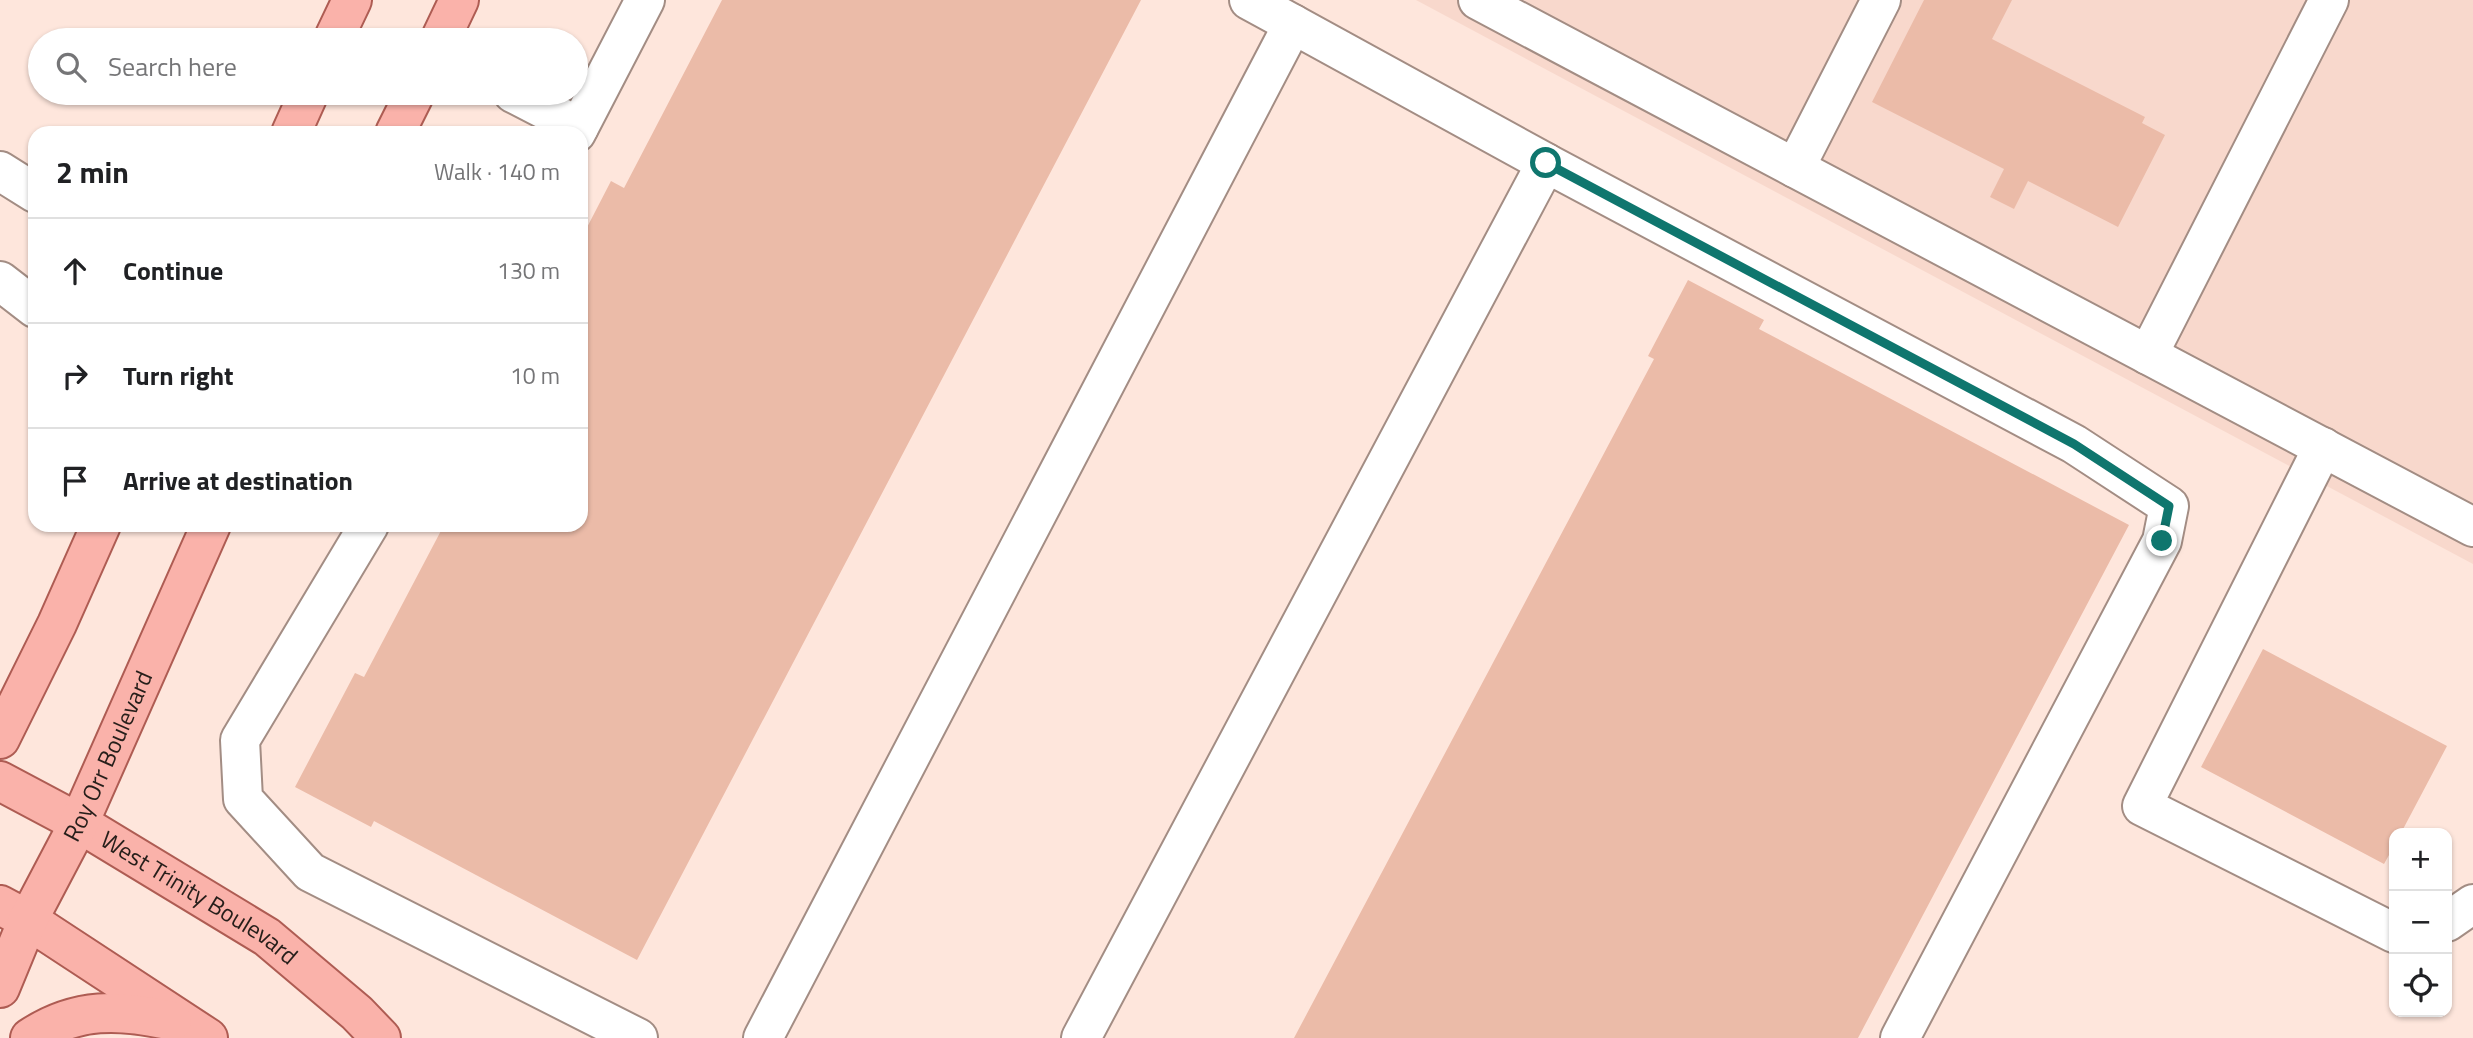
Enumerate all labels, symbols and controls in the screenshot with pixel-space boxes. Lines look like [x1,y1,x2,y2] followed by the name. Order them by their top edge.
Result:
[28,28,588,105] search box
[108,47,237,86] text: Search here
[52,48,90,86] icon: search
[1530,147,1561,178] route start
[56,149,129,195] text: 2 min
[434,154,560,189] text: Walk · 140 m
[123,251,223,290] text: Continue
[56,252,94,290] icon: ahead
[497,253,560,288] text: 130 m
[123,356,234,395] text: Turn right
[56,357,94,395] icon: right
[510,358,560,393] text: 10 m
[123,461,353,500] text: Arrive at destination
[56,462,94,500] icon: arrive
[2146,525,2177,556] route end
[53,665,161,848] street label: Roy Orr Boulevard
[94,821,306,973] street label: West Trinity Boulevard
[2389,828,2452,1017] map controls
[2389,828,2452,891] button: +
[2389,891,2452,954] button: −
[2389,954,2452,1017] button: locate

